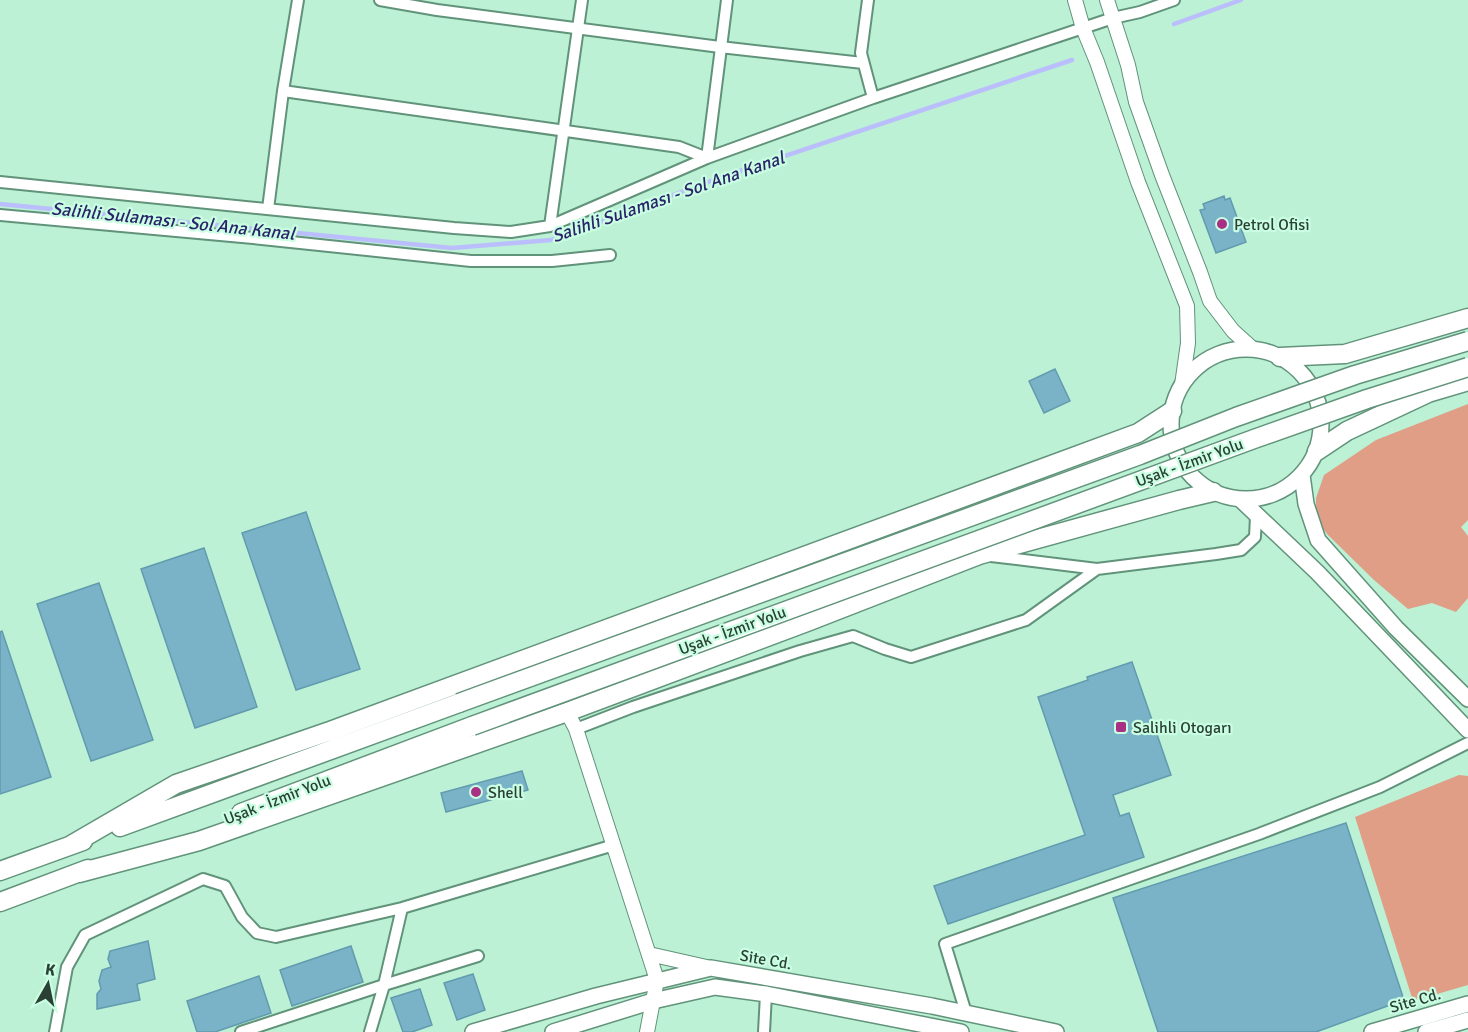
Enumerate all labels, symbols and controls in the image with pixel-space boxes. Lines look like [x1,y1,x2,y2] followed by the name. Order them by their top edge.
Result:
[549,146,789,247] water label: Salihli Sulaması - Sol Ana Kanal
[50,197,297,245] water label: Salihli Sulaması - Sol Ana Kanal
[1234,215,1310,235] place label: Petrol Ofisi
[1215,217,1229,231] marker: Petrol Ofisi
[1133,434,1246,492] street label: Uşak - İzmir Yolu
[676,602,789,660] street label: Uşak - İzmir Yolu
[1133,718,1232,738] place label: Salihli Otogarı
[1114,720,1128,734] marker: Salihli Otogarı
[221,770,334,830] street label: Uşak - İzmir Yolu
[488,783,523,803] place label: Shell
[469,785,483,799] marker: Shell
[738,946,793,974] street label: Site Cd.
[18,954,78,1014] north arrow
[44,960,57,981] text: K
[1387,984,1443,1018] street label: Site Cd.

